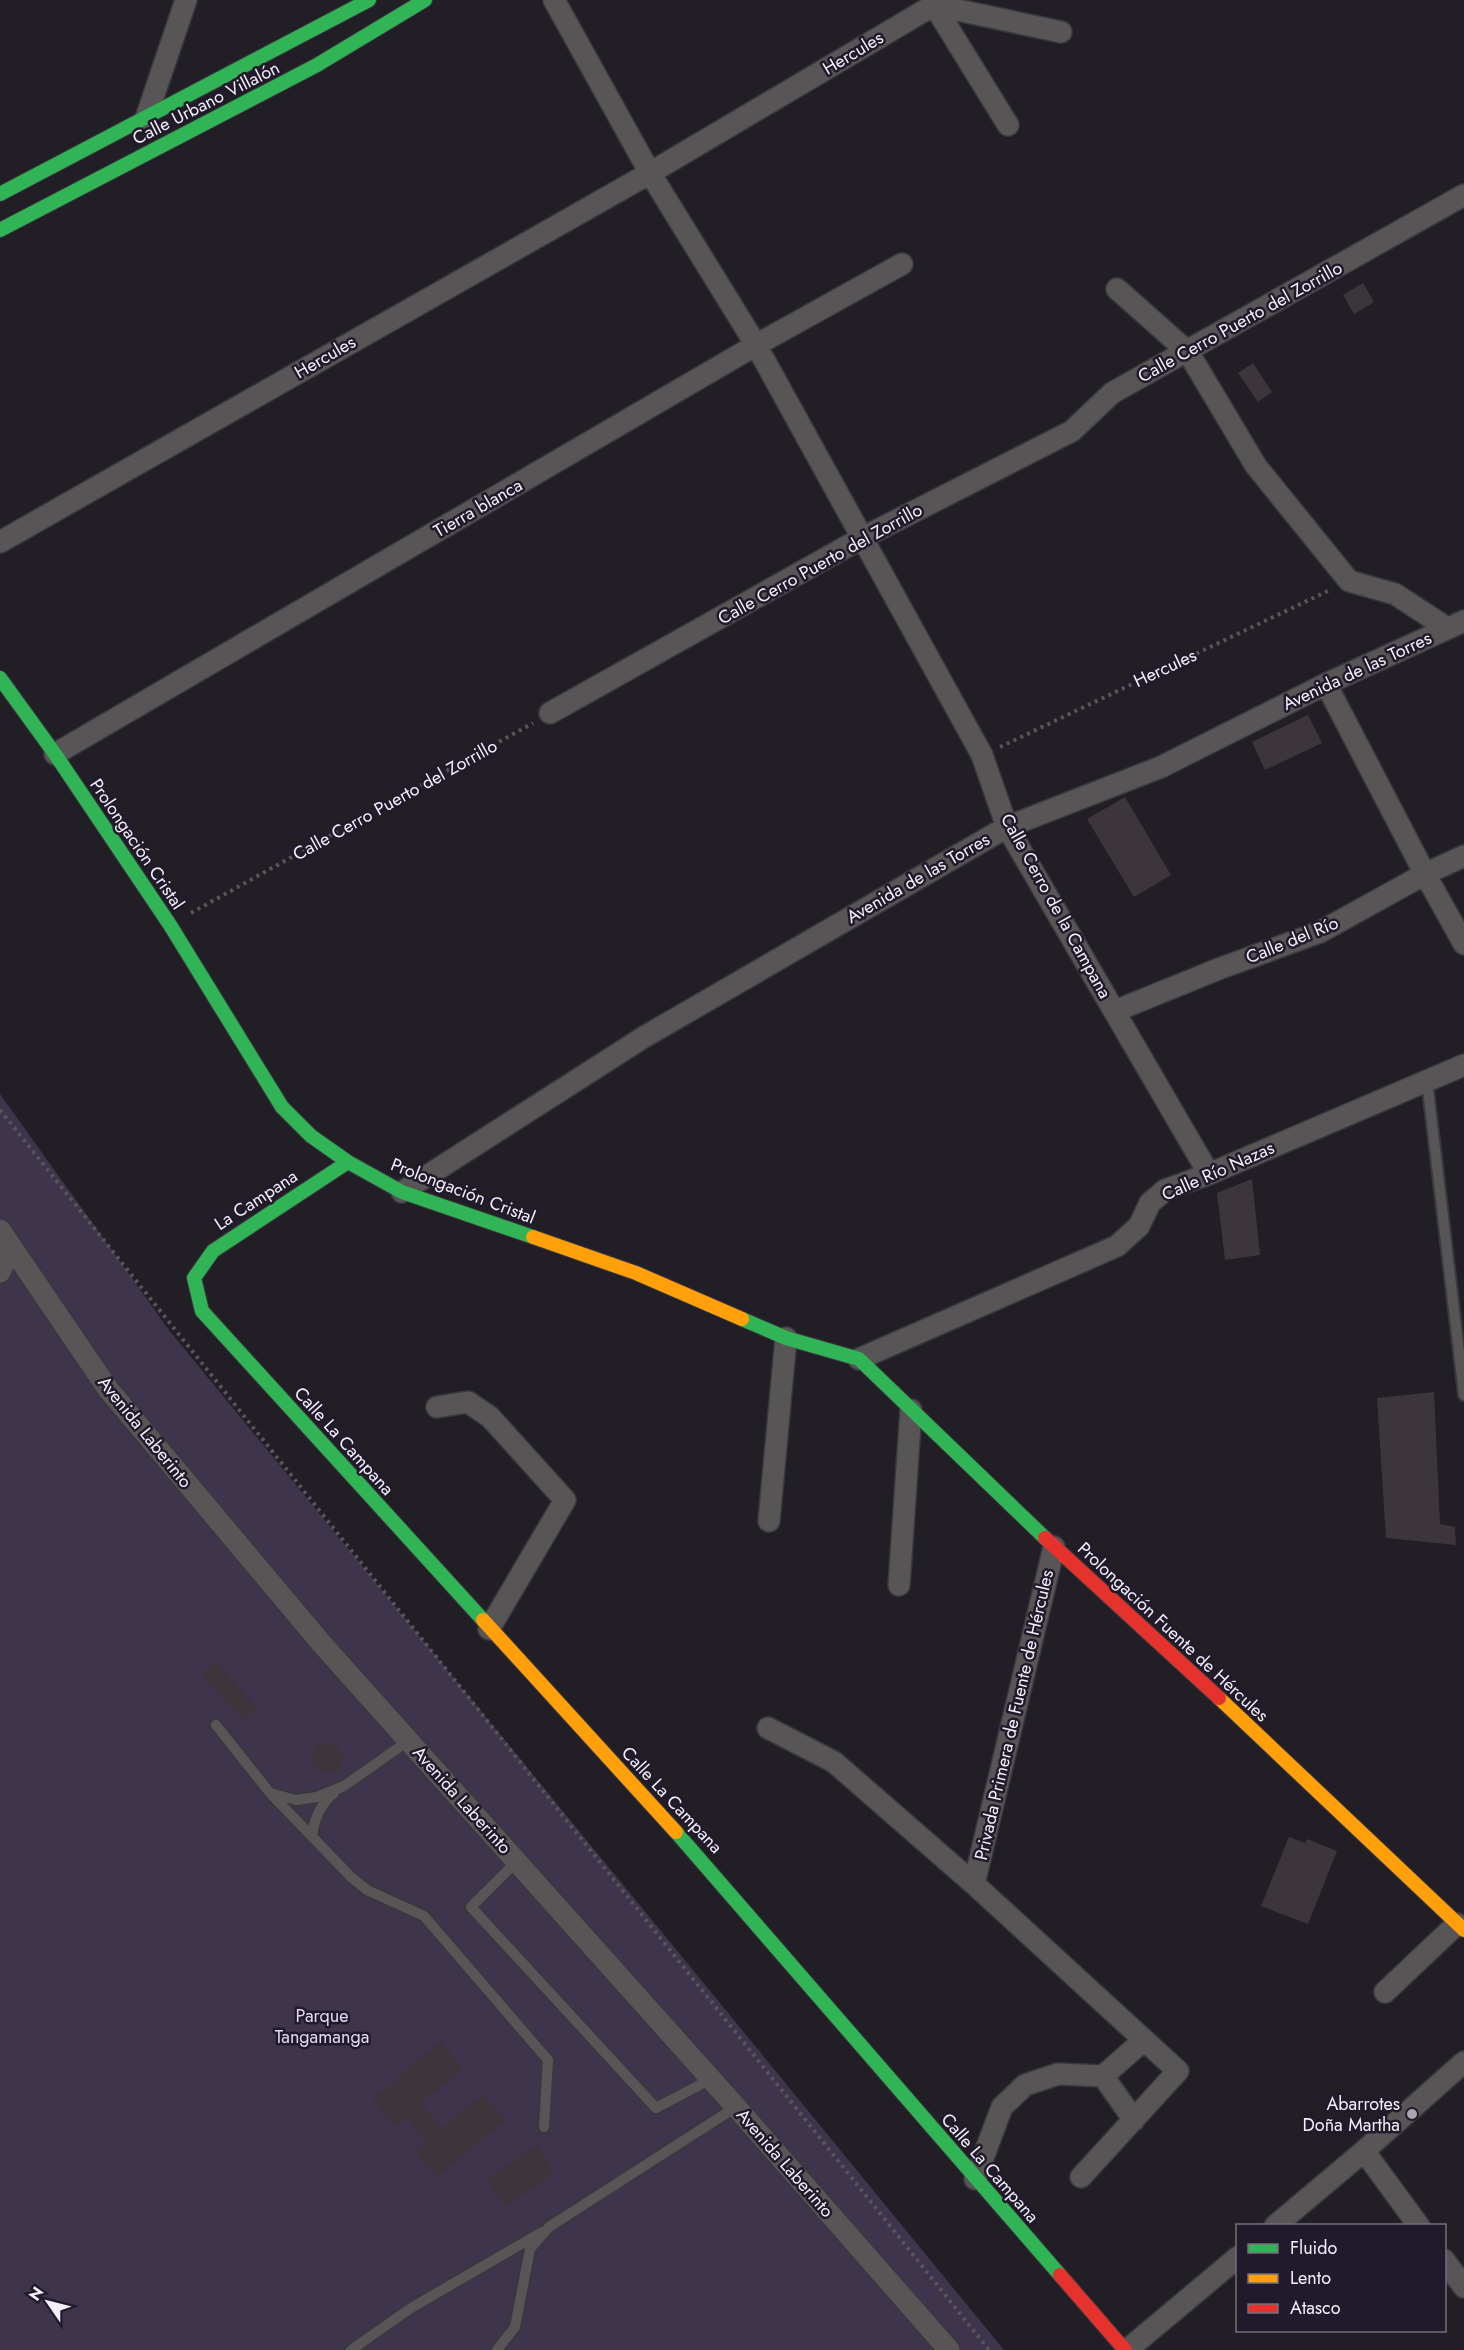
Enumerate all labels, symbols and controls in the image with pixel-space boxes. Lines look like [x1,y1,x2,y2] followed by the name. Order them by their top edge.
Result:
[818,25,888,81] street label: Hercules
[128,55,284,151] street label: Calle Urbano Villalón
[1133,255,1347,389] street label: Calle Cerro Puerto del Zorrillo
[290,329,360,385] street label: Hercules
[429,472,527,544] street label: Tierra blanca
[713,497,927,631] street label: Calle Cerro Puerto del Zorrillo
[1278,625,1436,717] street label: Avenida de las Torres
[1129,642,1201,694] street label: Hercules
[288,733,502,867] street label: Calle Cerro Puerto del Zorrillo
[83,773,191,915] street label: Prolongación Cristal
[994,809,1118,1003] street label: Calle Cerro de la Campana
[841,826,995,930] street label: Avenida de las Torres
[1242,910,1342,970] street label: Calle del Río
[1158,1135,1278,1207] street label: Calle Río Nazas
[387,1151,539,1231] street label: Prolongación Cristal
[209,1163,303,1237] street label: La Campana
[92,1371,198,1494] street label: Avenida Laberinto
[288,1381,400,1501] street label: Calle La Campana
[1072,1536,1274,1728] street label: Prolongación Fuente de Hércules
[968,1567,1060,1863] street label: Privada Primera de Fuente de Hércules
[406,1740,518,1860] street label: Avenida Laberinto
[615,1741,729,1859] street label: Calle La Campana
[275,2003,369,2050] park label: Parque Tangamanga
[1303,2091,1400,2138] place label: Abarrotes Doña Martha
[730,2103,840,2223] street label: Avenida Laberinto
[935,2107,1045,2229] street label: Calle La Campana
[1405,2107,1419,2121] marker: Abarrotes Doña Martha
[1236,2224,1446,2332] legend
[1290,2235,1338,2261] text: Fluido
[1290,2265,1331,2291] text: Lento
[18,2272,78,2332] north arrow
[23,2282,49,2305] text: N
[1290,2295,1341,2321] text: Atasco

